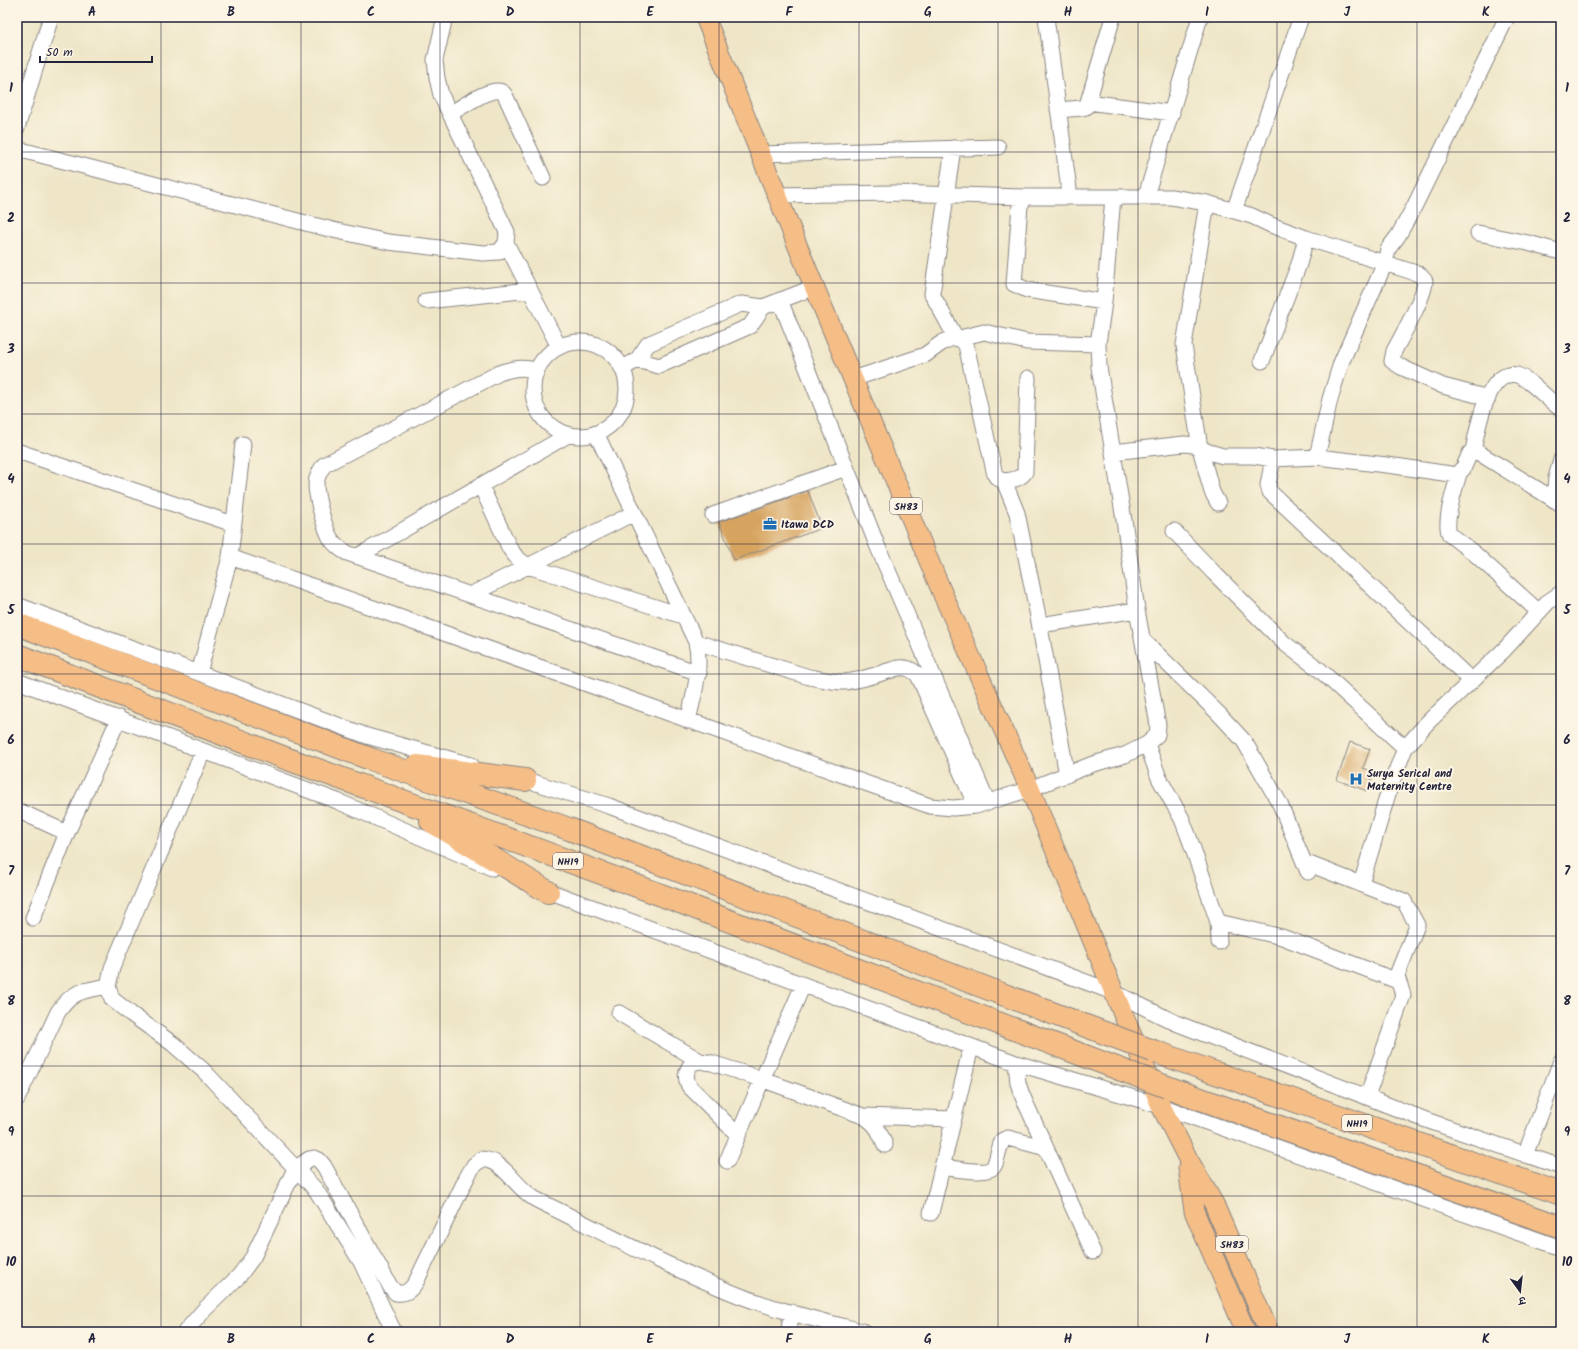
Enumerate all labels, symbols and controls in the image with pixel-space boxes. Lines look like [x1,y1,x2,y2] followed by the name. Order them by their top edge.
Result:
[88,2,96,23] text: A
[227,2,235,23] text: B
[367,2,375,23] text: C
[506,2,515,23] text: D
[646,2,654,23] text: E
[785,2,793,23] text: F
[924,2,932,23] text: G
[1064,2,1073,23] text: H
[1205,2,1209,23] text: I
[1344,2,1351,23] text: J
[1482,2,1490,23] text: K
[40,38,152,64] scale bar
[46,43,73,62] text: 50 m
[9,78,13,99] text: 1
[1565,78,1569,99] text: 1
[7,208,15,229] text: 2
[1563,208,1571,229] text: 2
[6,339,15,360] text: 3
[1562,339,1571,360] text: 3
[7,469,15,490] text: 4
[1563,469,1571,490] text: 4
[890,498,922,514] road number: SH83
[762,516,778,532] office icon: Itawa DCD
[781,516,835,534] place label: Itawa DCD
[7,600,16,621] text: 5
[1563,600,1572,621] text: 5
[7,730,15,751] text: 6
[1563,730,1571,751] text: 6
[1367,765,1453,796] place label: Surya Serical and Maternity Centre
[1348,771,1364,787] hospital icon: Surya Serical and Maternity Centre
[553,853,583,869] road number: NH19
[8,861,15,882] text: 7
[1564,861,1571,882] text: 7
[7,991,15,1012] text: 8
[1563,991,1571,1012] text: 8
[1342,1115,1372,1131] road number: NH19
[8,1122,15,1143] text: 9
[1564,1122,1571,1143] text: 9
[1216,1236,1248,1252] road number: SH83
[6,1252,17,1273] text: 10
[1562,1252,1573,1273] text: 10
[1500,1271,1540,1311] north arrow
[1515,1290,1528,1310] text: उ
[88,1329,96,1349] text: A
[227,1329,235,1349] text: B
[367,1329,375,1349] text: C
[506,1329,515,1349] text: D
[646,1329,654,1349] text: E
[785,1329,793,1349] text: F
[924,1329,932,1349] text: G
[1064,1329,1073,1349] text: H
[1205,1329,1209,1349] text: I
[1344,1329,1351,1349] text: J
[1482,1329,1490,1349] text: K

